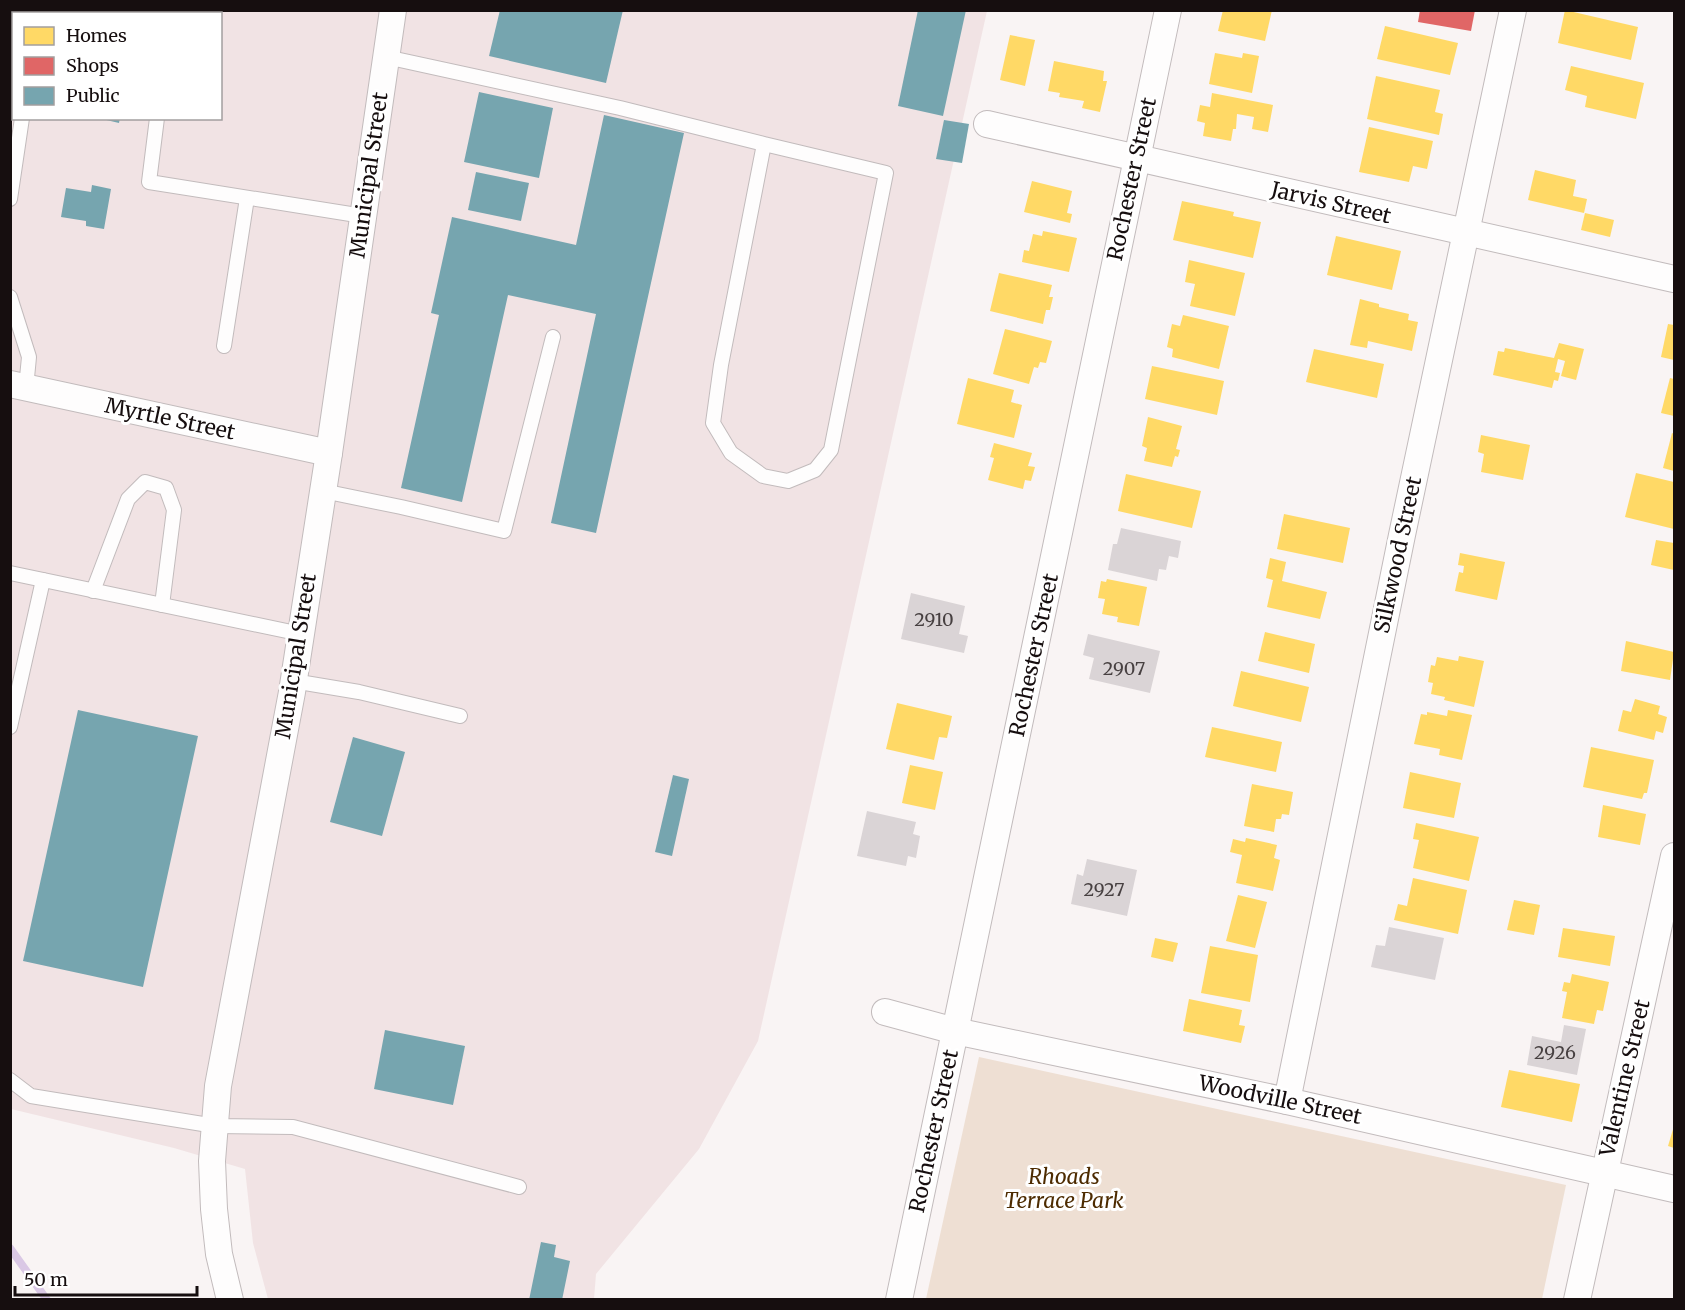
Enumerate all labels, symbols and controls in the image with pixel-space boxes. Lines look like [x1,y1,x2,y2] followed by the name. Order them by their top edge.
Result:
[12,12,222,120] legend
[66,24,127,47] text: Homes
[66,54,119,77] text: Shops
[66,84,120,107] text: Public
[344,90,394,260] street label: Municipal Street
[1101,95,1162,263] street label: Rochester Street
[1267,175,1394,229] street label: Jarvis Street
[103,392,238,445] street label: Myrtle Street
[1368,474,1427,636] street label: Silkwood Street
[269,571,322,741] street label: Municipal Street
[1003,571,1064,739] street label: Rochester Street
[914,608,954,631] house number: 2910
[1103,657,1145,680] house number: 2907
[1084,878,1124,901] house number: 2927
[1593,997,1656,1160] street label: Valentine Street
[1534,1041,1576,1064] house number: 2926
[903,1047,964,1215] street label: Rochester Street
[1195,1069,1364,1130] street label: Woodville Street
[1004,1163,1124,1214] park label: Rhoads Terrace Park
[15,1259,196,1297] scale bar
[24,1268,68,1291] text: 50 m

